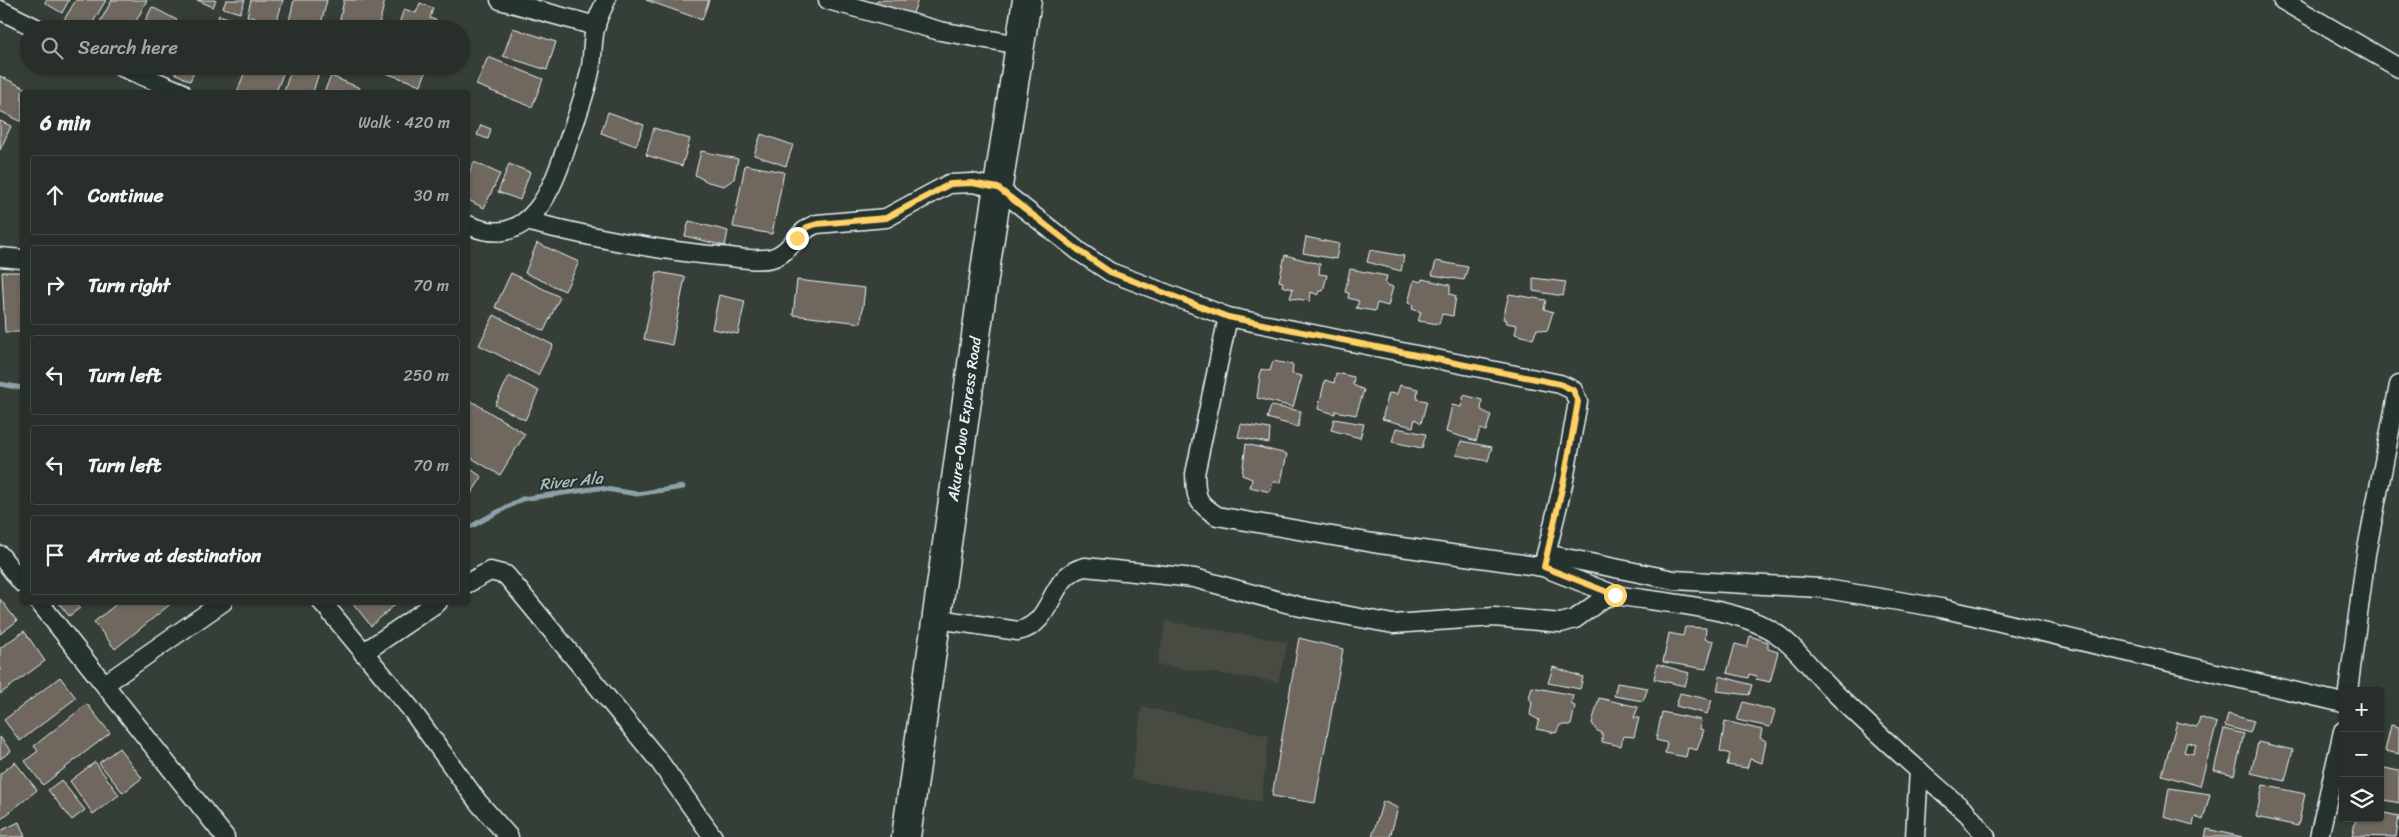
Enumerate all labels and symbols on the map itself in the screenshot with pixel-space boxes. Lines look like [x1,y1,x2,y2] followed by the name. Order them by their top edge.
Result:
[786,227,809,250] route end
[940,334,989,504] street label: Akure-Owo Express Road
[538,463,606,499] water label: River Ala
[1604,584,1627,607] route start

